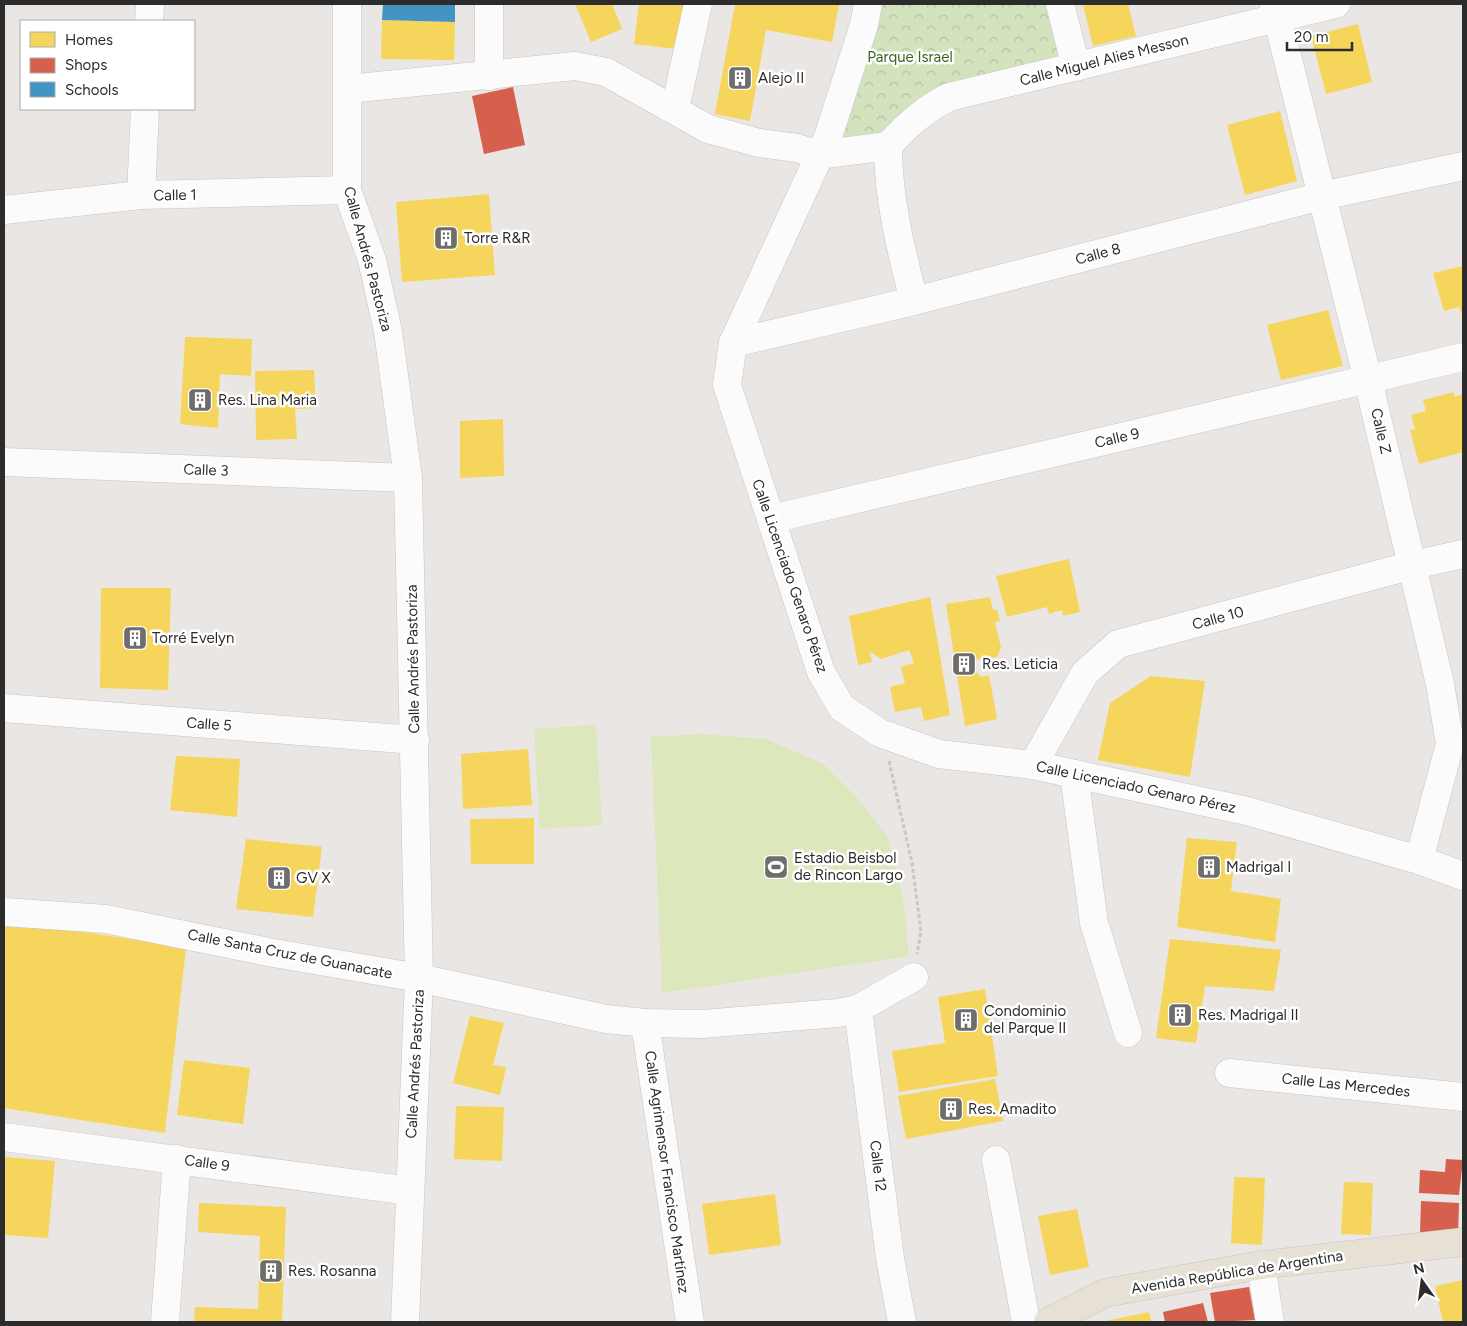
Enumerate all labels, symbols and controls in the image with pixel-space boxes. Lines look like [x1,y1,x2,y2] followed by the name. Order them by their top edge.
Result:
[20,20,195,110] legend
[1287,20,1352,52] scale bar
[1294,28,1328,46] text: 20 m
[1018,30,1190,90] street label: Calle Miguel Alies Messon
[65,31,113,49] text: Homes
[867,48,953,66] park label: Parque Israel
[65,56,107,74] text: Shops
[727,65,753,91] building icon: Alejo II
[758,69,804,87] place label: Alejo II
[65,81,118,99] text: Schools
[340,185,396,333] street label: Calle Andrés Pastoriza
[153,186,197,204] street label: Calle 1
[433,225,459,251] building icon: Torre R&R
[464,229,531,247] place label: Torre R&R
[1073,239,1123,269] street label: Calle 8
[187,387,213,413] building icon: Res. Lina Maria
[218,391,317,409] place label: Res. Lina Maria
[1367,406,1395,456] street label: Calle Z
[1093,424,1141,452] street label: Calle 9
[183,460,229,480] street label: Calle 3
[748,477,832,675] street label: Calle Licenciado Genaro Pérez
[403,584,423,734] street label: Calle Andrés Pastoriza
[1190,602,1246,634] street label: Calle 10
[122,625,148,651] building icon: Torré Evelyn
[152,629,234,647] place label: Torré Evelyn
[951,651,977,677] building icon: Res. Leticia
[982,655,1058,673] place label: Res. Leticia
[186,713,232,735] street label: Calle 5
[1034,757,1238,817] street label: Calle Licenciado Genaro Pérez
[794,849,903,884] place label: Estadio Beisbol de Rincon Largo
[763,854,789,880] sports icon: Estadio Beisbol de Rincon Largo
[1196,854,1222,880] building icon: Madrigal I
[1226,858,1291,876] place label: Madrigal I
[266,865,292,891] building icon: GV X
[296,869,332,887] place label: GV X
[186,925,394,983] street label: Calle Santa Cruz de Guanacate
[402,989,428,1139] street label: Calle Andrés Pastoriza
[984,1002,1066,1037] place label: Condominio del Parque II
[1167,1002,1193,1028] building icon: Res. Madrigal II
[1198,1006,1299,1024] place label: Res. Madrigal II
[953,1007,979,1033] building icon: Condominio del Parque II
[641,1050,693,1294] street label: Calle Agrimensor Francisco Martínez
[1281,1069,1411,1101] street label: Calle Las Mercedes
[938,1096,964,1122] building icon: Res. Amadito
[968,1100,1057,1118] place label: Res. Amadito
[866,1139,890,1193] street label: Calle 12
[183,1151,231,1175] street label: Calle 9
[1130,1246,1344,1298] street label: Avenida República de Argentina
[1397,1256,1447,1306] north arrow
[258,1258,284,1284] building icon: Res. Rosanna
[1412,1259,1426,1278] text: N
[288,1262,377,1280] place label: Res. Rosanna

